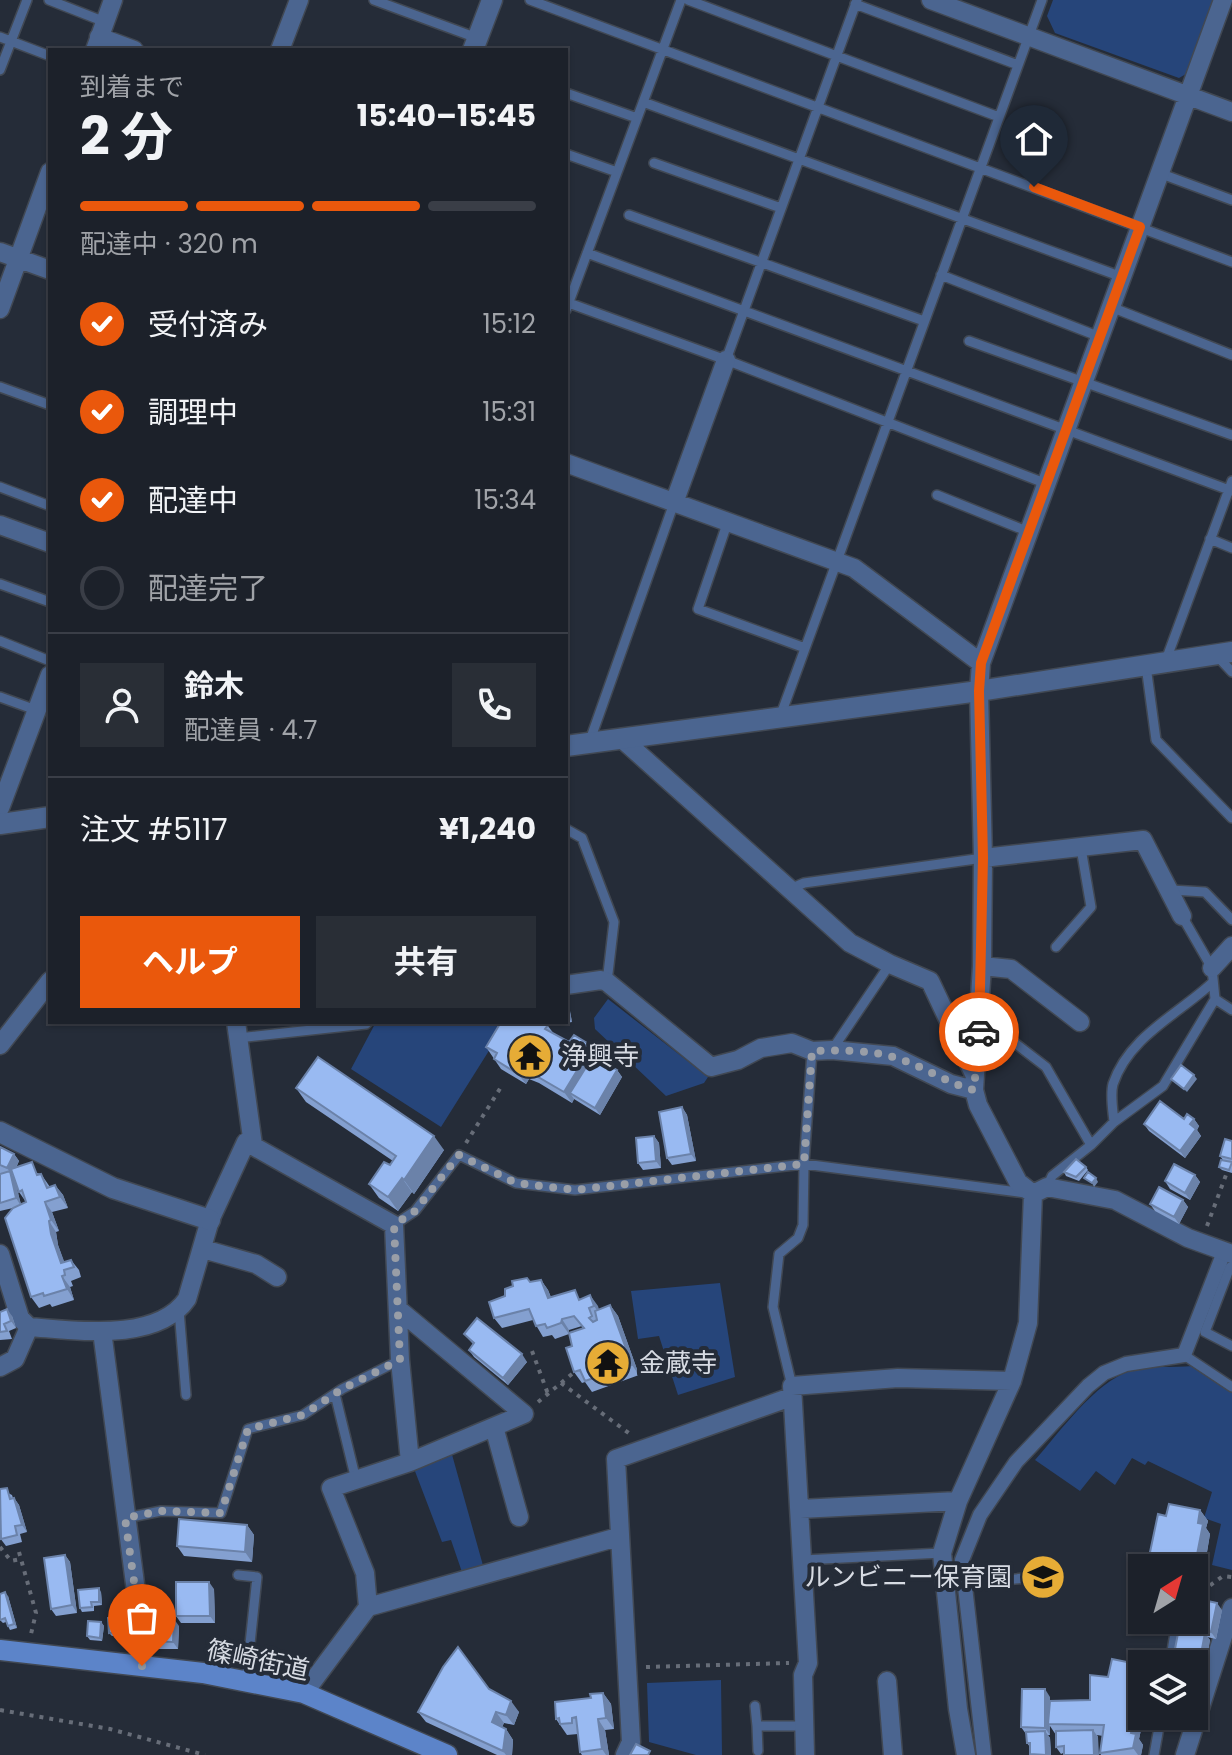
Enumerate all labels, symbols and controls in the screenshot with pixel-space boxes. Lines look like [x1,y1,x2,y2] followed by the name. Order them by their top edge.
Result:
[80,69,184,105] text: 到着まで
[357,94,536,137] text: 15:40–15:45
[80,100,173,173] text: 2 分
[1000,105,1068,187] pin
[1012,117,1056,161] icon: home
[80,226,258,262] text: 配達中 · 320 m
[80,302,124,346] icon: check
[148,303,268,346] text: 受付済み
[483,306,536,342] text: 15:12
[80,390,124,434] icon: check
[148,391,238,434] text: 調理中
[482,394,536,430] text: 15:31
[80,478,124,522] icon: check
[148,479,238,522] text: 配達中
[474,482,536,518] text: 15:34
[148,567,268,610] text: 配達完了
[80,663,164,747] button: person
[452,663,536,747] button: phone
[184,664,244,707] text: 鈴木
[184,712,317,748] text: 配達員 · 4.7
[439,807,536,850] text: ¥1,240
[80,808,228,851] text: 注文 #5117
[80,916,300,1008] button: ヘルプ
[316,916,536,1008] button: 共有
[939,992,1019,1072] courier
[957,1010,1001,1054] icon: car
[506,1032,554,1080] temple icon: 浄興寺
[561,1038,639,1074] place label: 浄興寺
[584,1339,632,1387] temple icon: 金蔵寺
[639,1345,717,1381] place label: 金蔵寺
[1019,1553,1067,1601] school or university icon: ルンビニー保育園
[1128,1554,1208,1634] north arrow
[1128,1554,1208,1730] map controls
[805,1559,1012,1595] place label: ルンビニー保育園
[108,1584,176,1666] pin
[120,1596,164,1640] icon: bag
[203,1632,313,1688] street label: 篠崎街道
[1128,1650,1208,1730] button: layers

